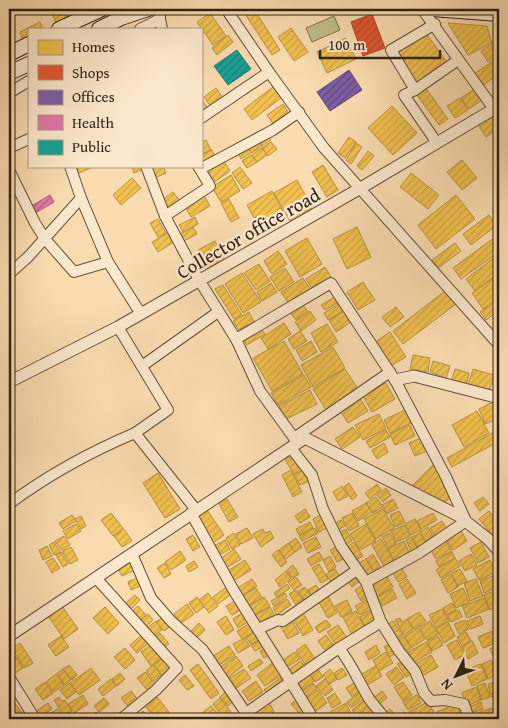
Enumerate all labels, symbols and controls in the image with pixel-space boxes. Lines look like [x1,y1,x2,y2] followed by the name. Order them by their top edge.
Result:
[28,28,202,168] legend
[320,28,440,60] scale bar
[328,34,366,55] text: 100 m
[72,36,115,57] text: Homes
[72,62,109,83] text: Shops
[72,86,115,107] text: Offices
[72,112,115,133] text: Health
[72,136,111,157] text: Public
[171,180,326,286] street label: Collector office road
[430,650,480,700] north arrow
[435,674,457,695] text: N

